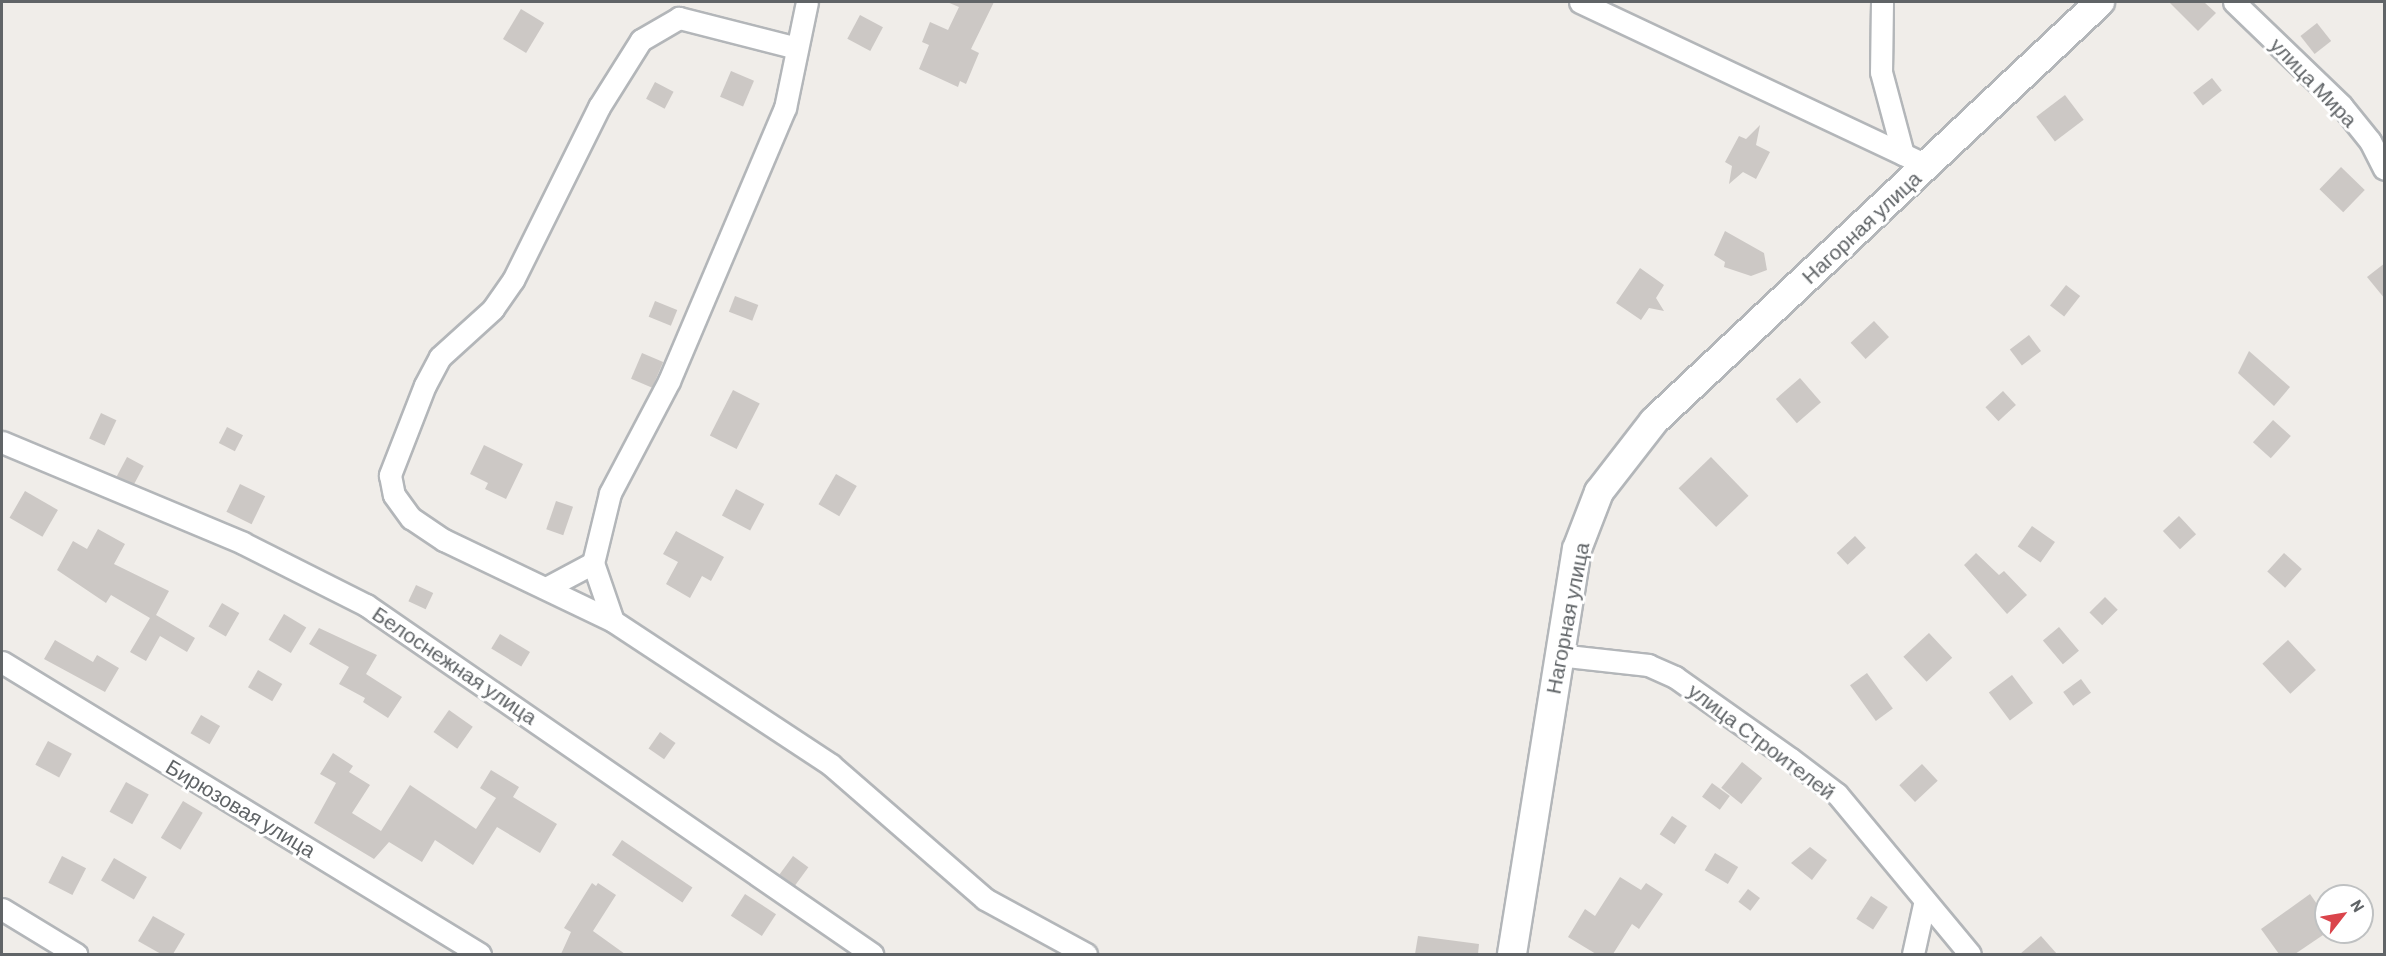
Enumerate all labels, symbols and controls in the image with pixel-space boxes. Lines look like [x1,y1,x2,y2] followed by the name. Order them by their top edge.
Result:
[2265,32,2363,132] street label: улица Мира
[1796,165,1926,289] street label: Нагорная улица
[1540,540,1594,696] street label: Нагорная улица
[368,601,542,729] street label: Белоснежная улица
[1683,677,1841,805] street label: улица Строителей
[162,753,320,863] street label: Бирюзовая улица
[2314,884,2374,944] north arrow
[2347,896,2369,915] text: N

